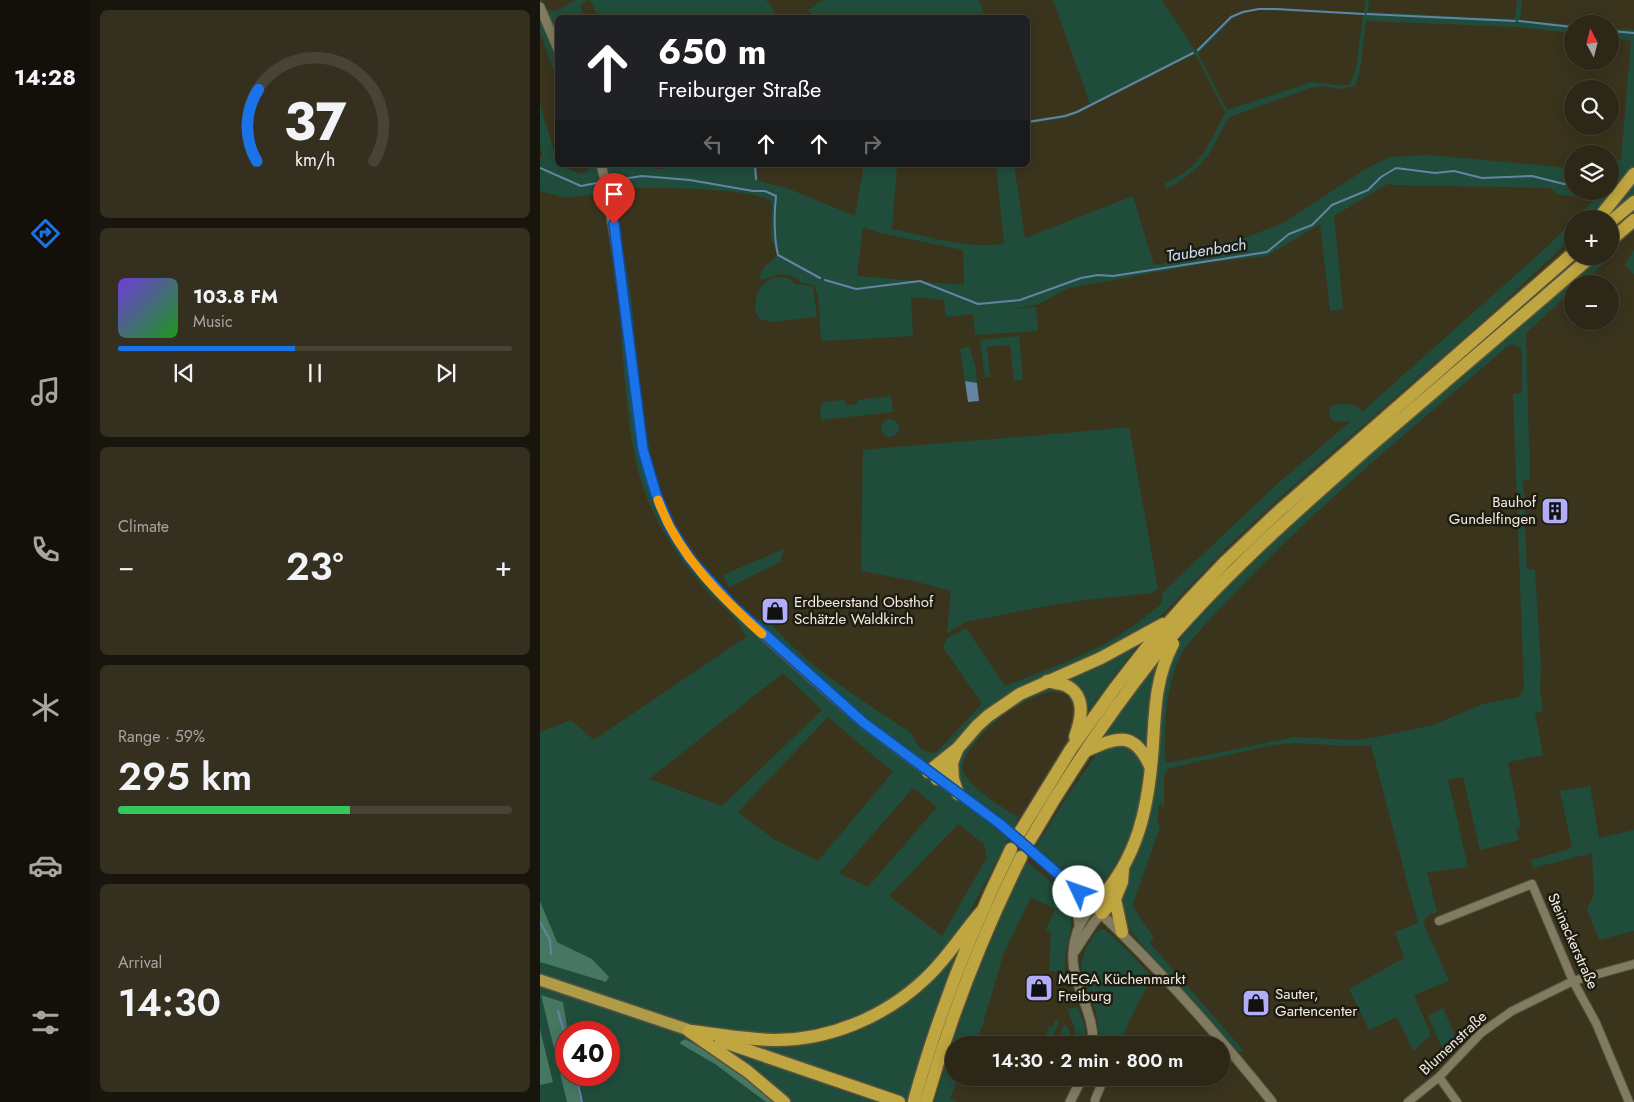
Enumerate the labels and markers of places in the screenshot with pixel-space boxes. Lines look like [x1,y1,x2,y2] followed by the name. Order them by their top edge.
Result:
[593,173,635,224] pin
[1449,491,1537,530] place label: Bauhof Gundelfingen
[1540,496,1570,526] building icon: Bauhof Gundelfingen
[794,591,934,630] place label: Erdbeerstand Obsthof Schätzle Waldkirch
[760,596,790,626] shop icon: Erdbeerstand Obsthof Schätzle Waldkirch
[1058,968,1186,1007] place label: MEGA Küchenmarkt Freiburg
[1024,973,1054,1003] shop icon: MEGA Küchenmarkt Freiburg
[1275,983,1358,1022] place label: Sauter, Gartencenter
[1241,988,1271,1018] shop icon: Sauter, Gartencenter

